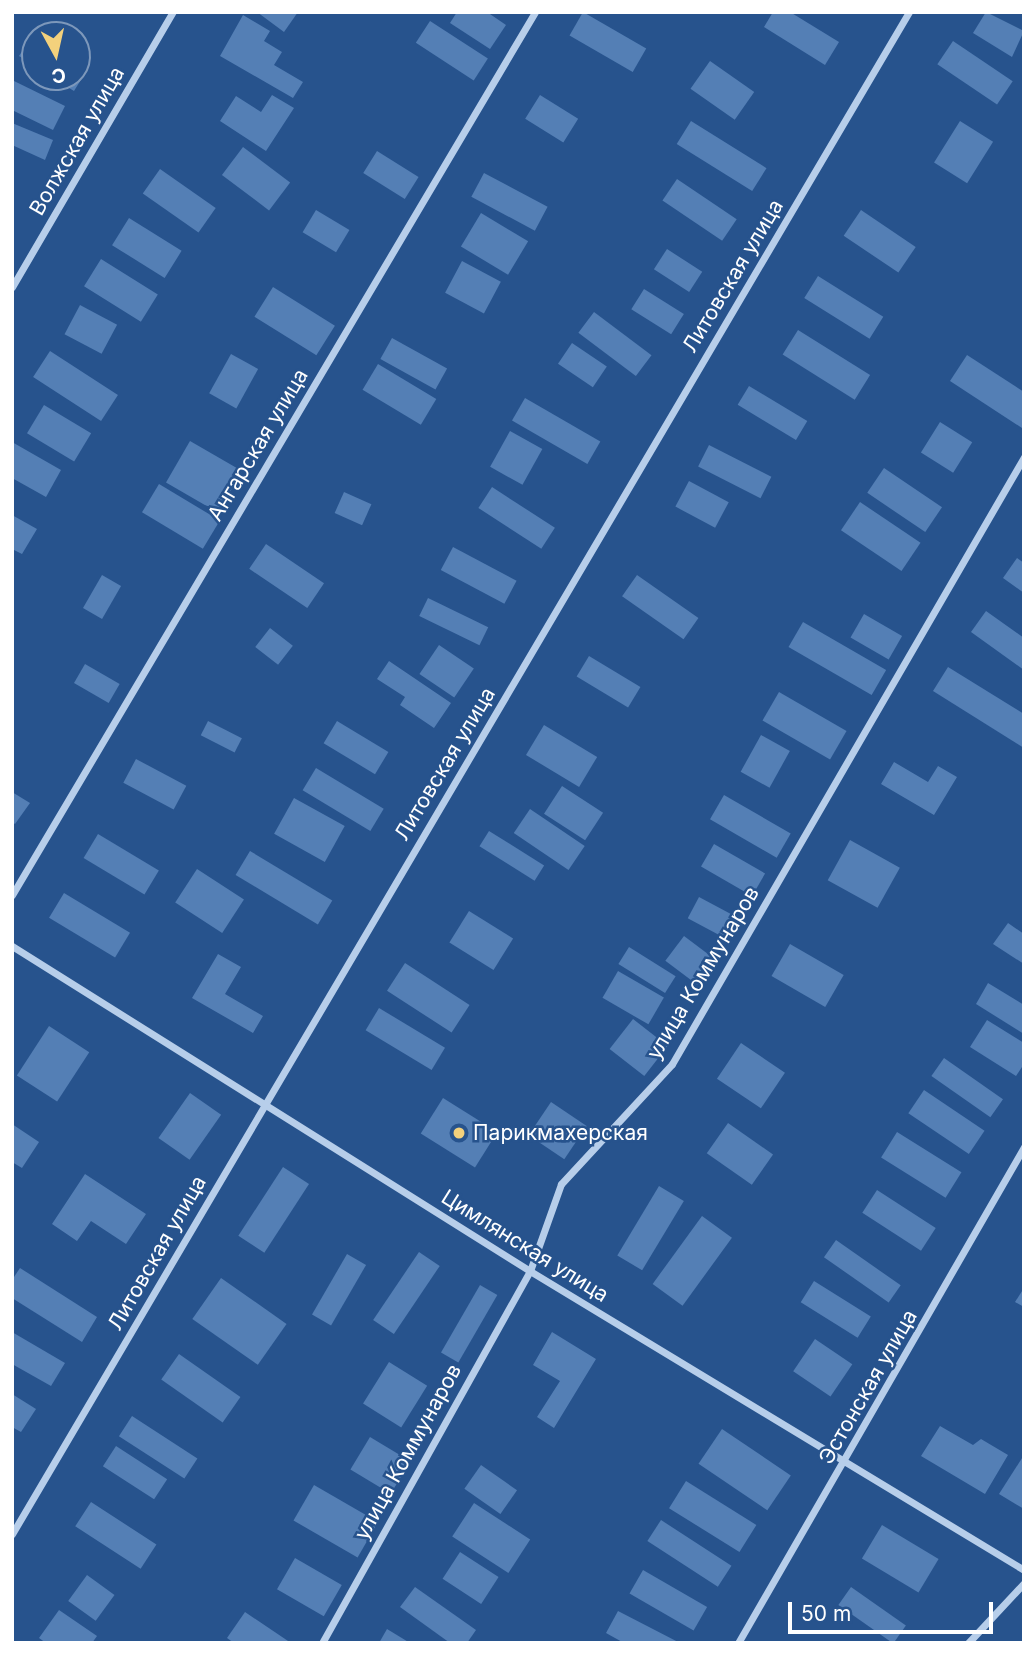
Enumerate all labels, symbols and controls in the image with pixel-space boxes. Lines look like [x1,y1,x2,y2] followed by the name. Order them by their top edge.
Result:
[21,21,91,91] north arrow
[24,62,130,220] street label: Волжская улица
[50,63,67,88] text: С
[677,195,789,357] street label: Литовская улица
[203,364,313,526] street label: Ангарская улица
[389,683,501,845] street label: Литовская улица
[641,882,765,1064] street label: улица Коммунаров
[473,1120,648,1146] place label: Парикмахерская
[451,1125,467,1141] marker: Парикмахерская
[102,1171,212,1335] street label: Литовская улица
[437,1184,613,1308] street label: Цимлянская улица
[814,1305,922,1469] street label: Эстонская улица
[349,1360,467,1544] street label: улица Коммунаров
[791,1588,996,1632] scale bar
[801,1601,851,1626] text: 50 m

